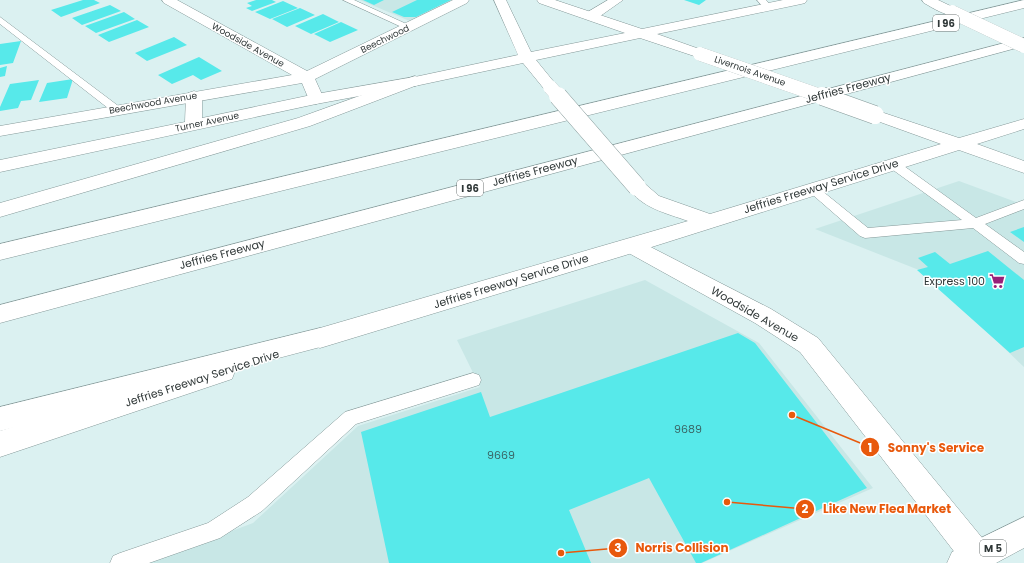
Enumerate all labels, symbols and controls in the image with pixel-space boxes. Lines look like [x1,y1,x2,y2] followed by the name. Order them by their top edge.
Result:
[933,15,959,31] road number: I 96
[210,20,287,70] street label: Woodside Avenue
[359,22,411,56] street label: Beechwood
[713,53,788,89] street label: Livernois Avenue
[803,69,893,107] street label: Jeffries Freeway
[108,89,198,117] street label: Beechwood Avenue
[174,109,240,135] street label: Turner Avenue
[490,152,580,190] street label: Jeffries Freeway
[742,155,901,217] street label: Jeffries Freeway Service Drive
[457,180,483,196] road number: I 96
[177,235,267,273] street label: Jeffries Freeway
[432,250,591,312] street label: Jeffries Freeway Service Drive
[988,272,1006,290] supermarket icon: Express 100
[924,273,985,289] place label: Express 100
[708,282,802,346] street label: Woodside Avenue
[123,345,281,411] street label: Jeffries Freeway Service Drive
[674,421,702,437] house number: 9689
[860,435,992,459] callout: Sonny's Service
[868,439,872,456] text: 1
[888,439,985,456] text: Sonny's Service
[487,447,515,463] house number: 9669
[795,497,959,521] callout: Like New Flea Market
[802,500,809,517] text: 2
[823,500,951,517] text: Like New Flea Market
[608,536,737,560] callout: Norris Collision
[614,539,622,556] text: 3
[635,539,729,556] text: Norris Collision
[980,540,1006,556] road number: M 5

